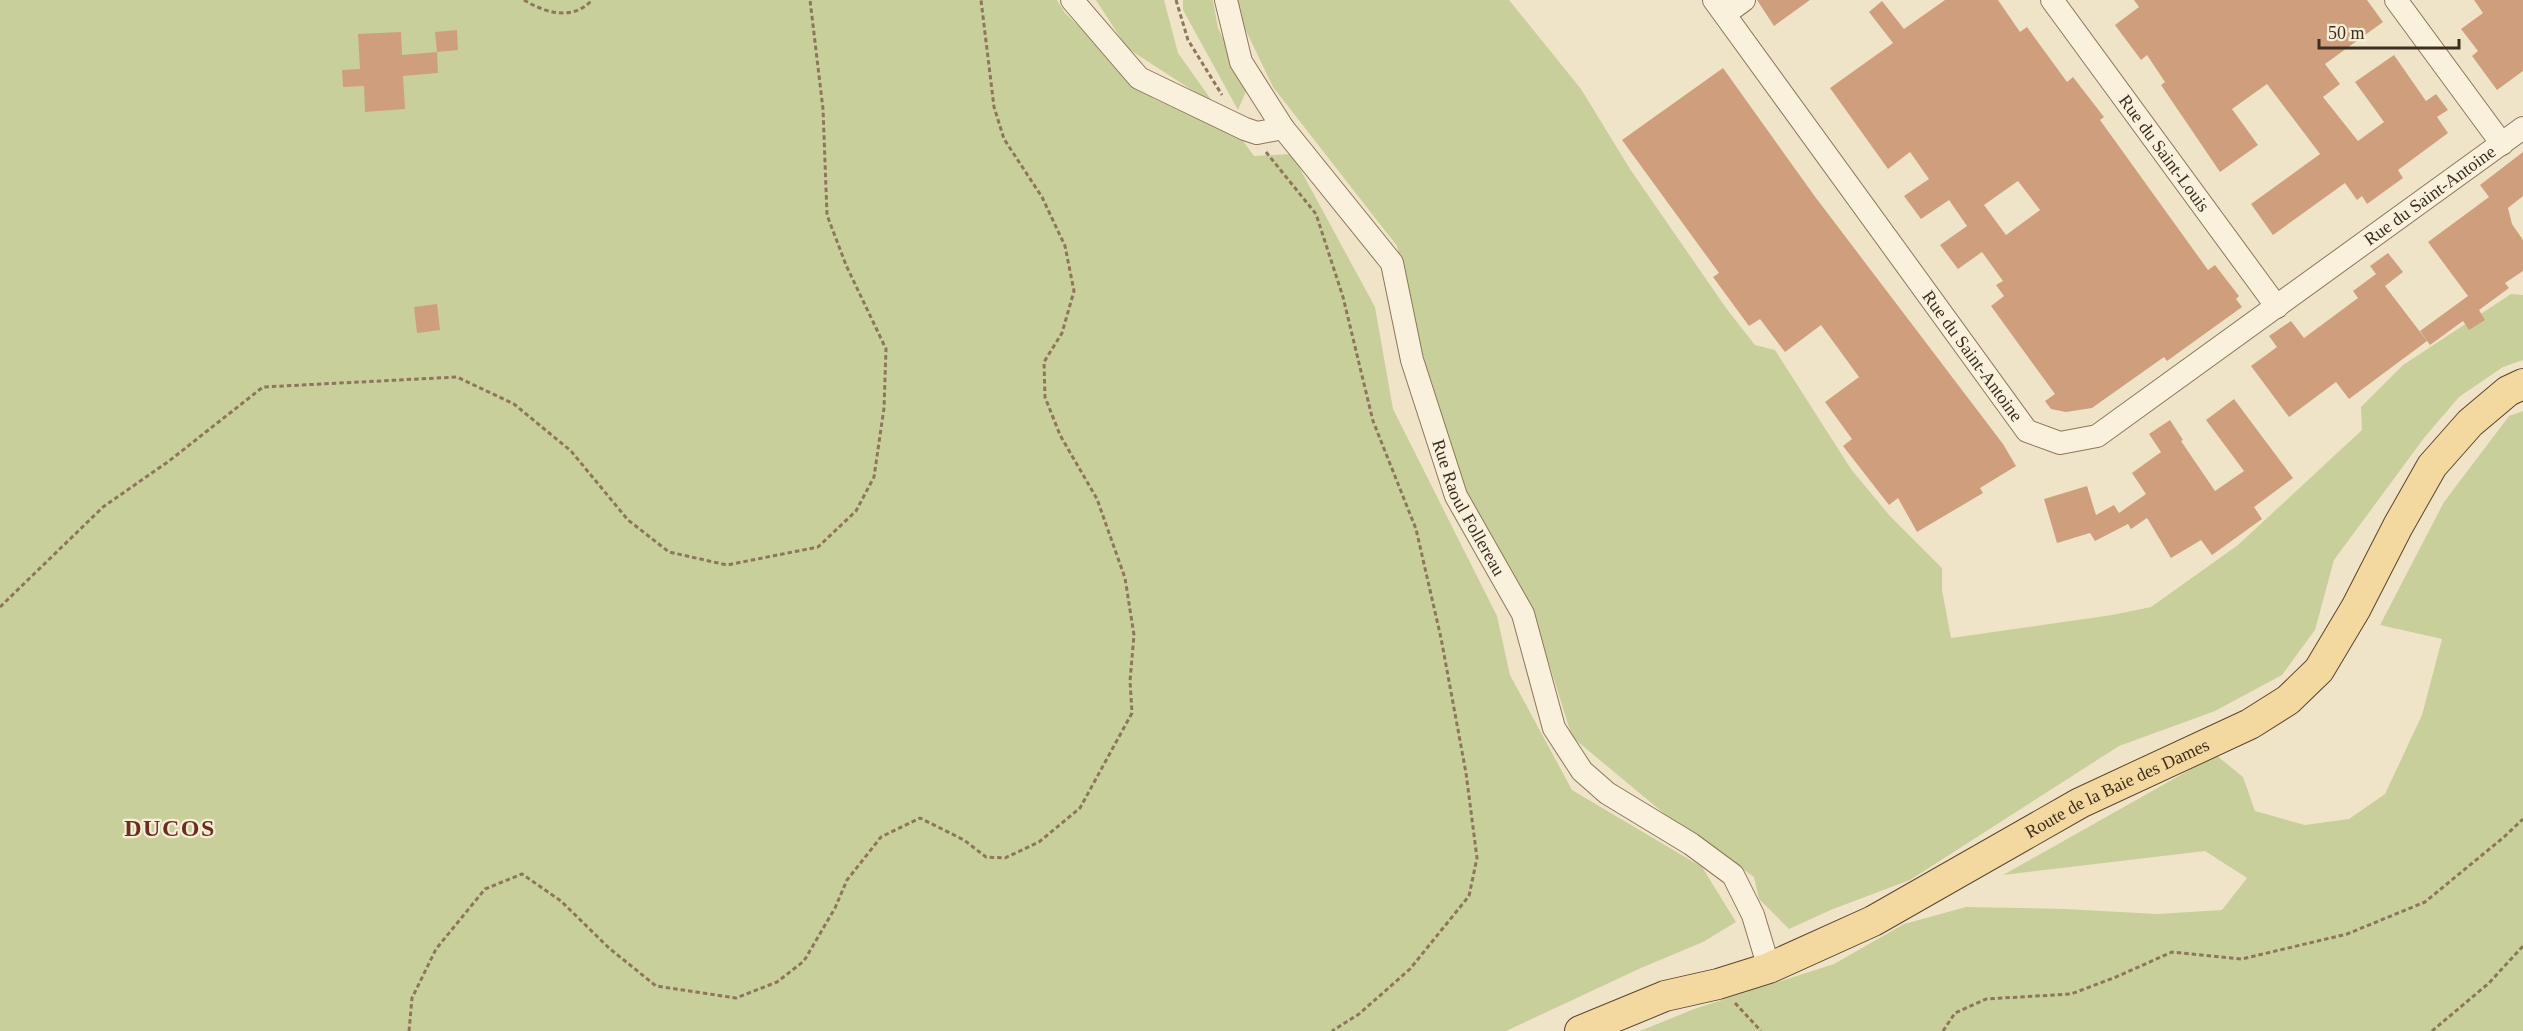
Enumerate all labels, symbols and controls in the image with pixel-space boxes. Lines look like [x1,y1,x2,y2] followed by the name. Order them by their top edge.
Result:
[2319,12,2458,50] scale bar
[2328,23,2365,43] text: 50 m
[2115,91,2214,216] street label: Rue du Saint-Louis
[2360,141,2499,250] street label: Rue du Saint-Antoine
[1918,287,2027,425] street label: Rue du Saint-Antoine
[1428,437,1509,579] street label: Rue Raoul Follereau
[2022,734,2212,842] street label: Route de la Baie des Dames
[124,815,216,841] district label: DUCOS

